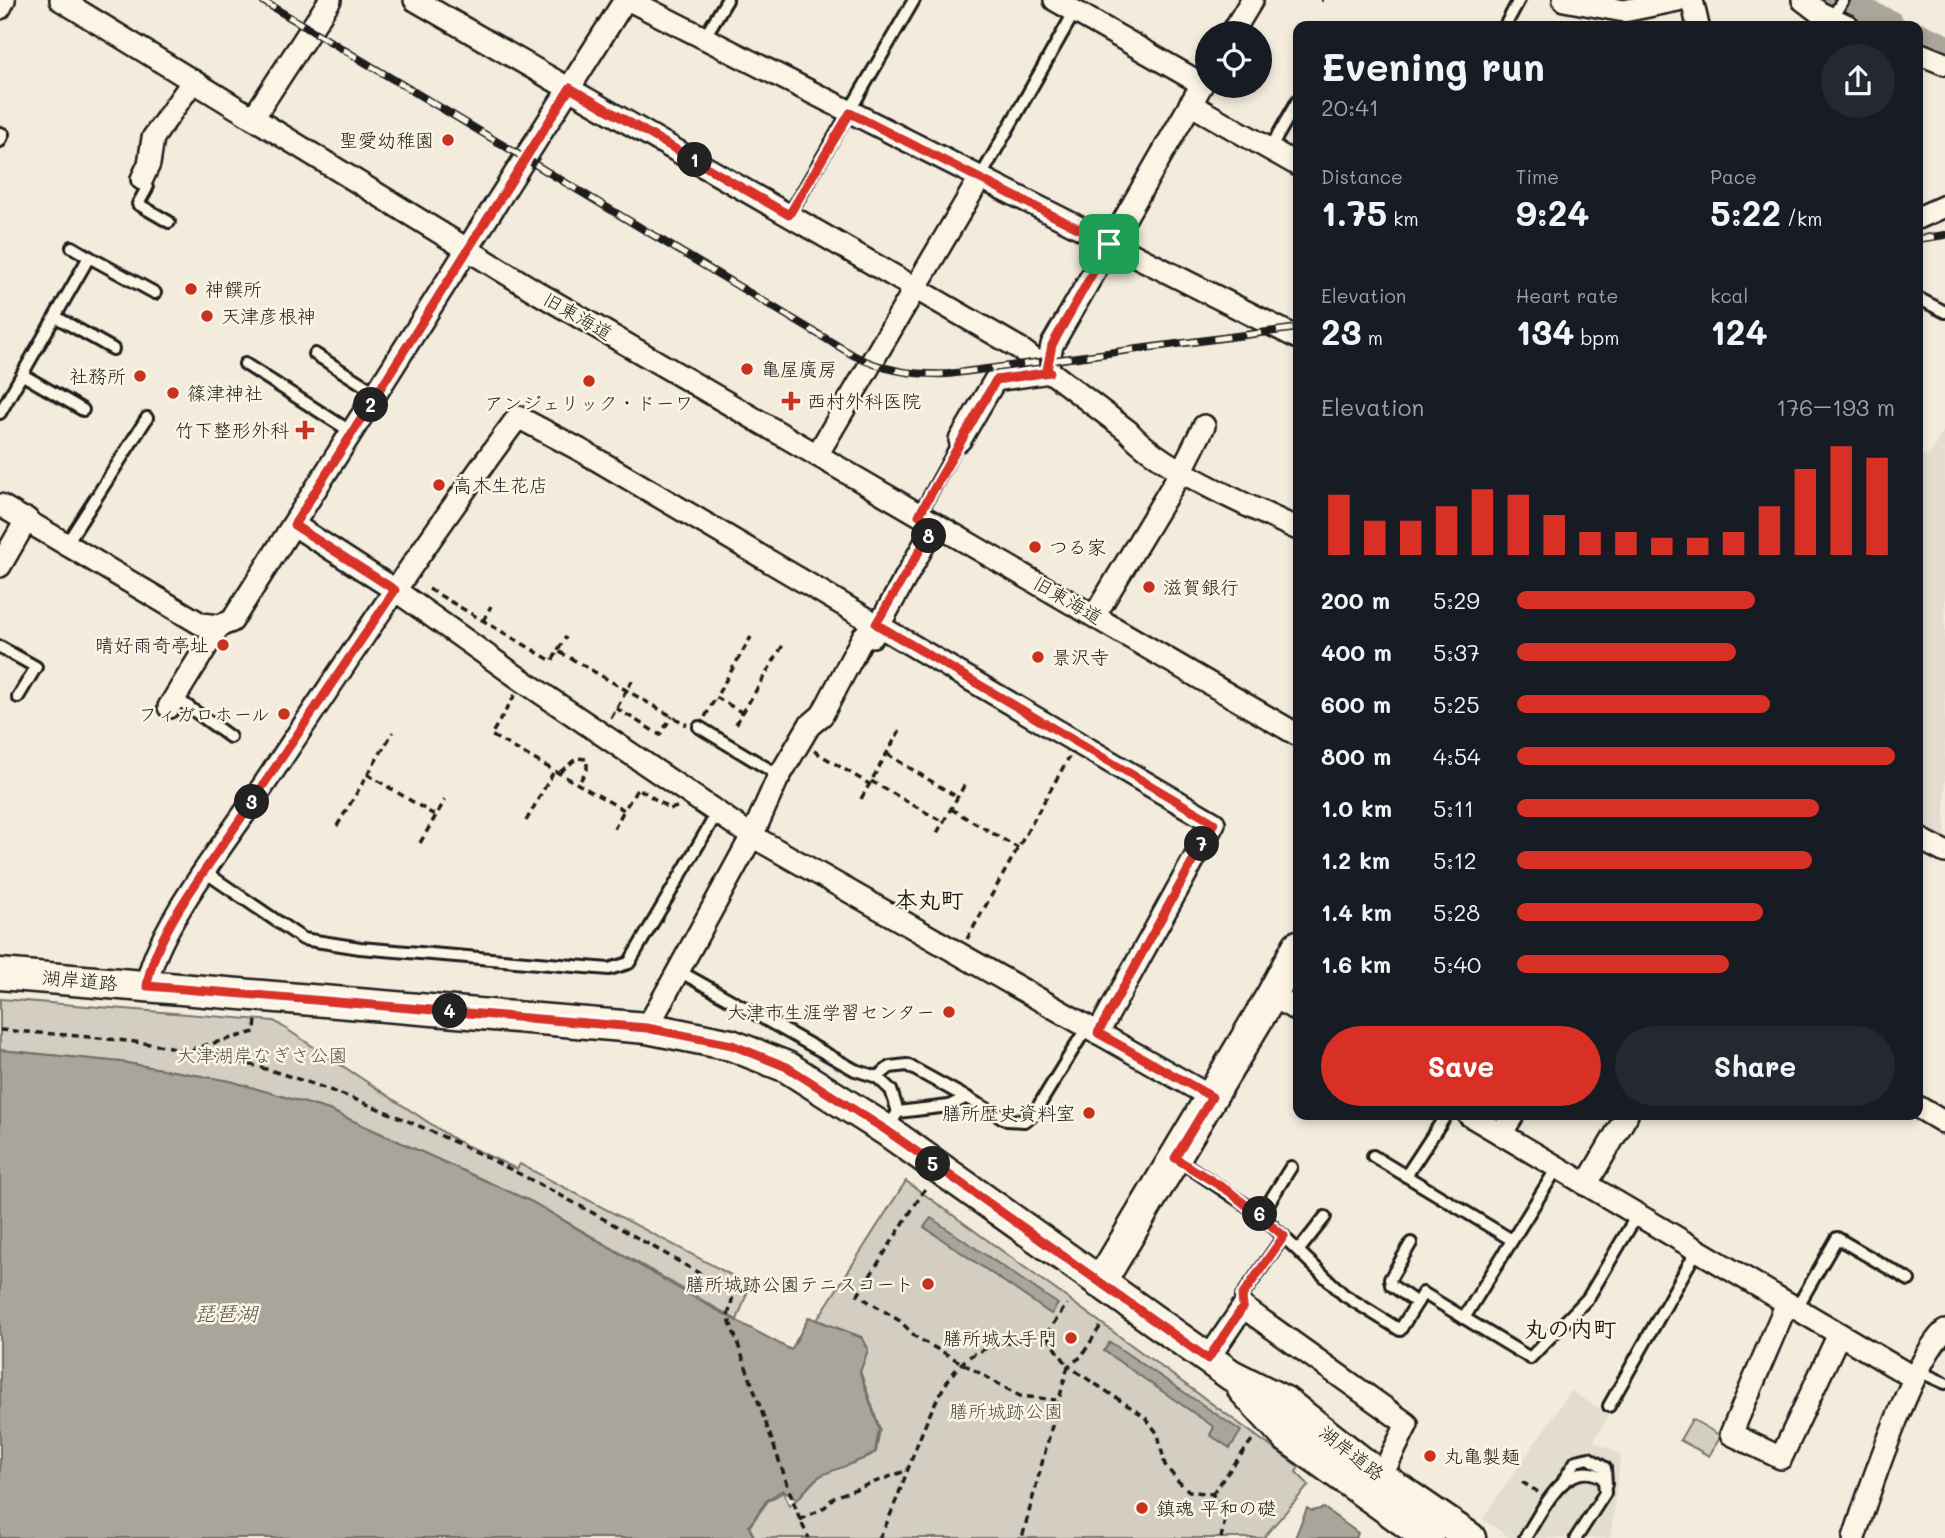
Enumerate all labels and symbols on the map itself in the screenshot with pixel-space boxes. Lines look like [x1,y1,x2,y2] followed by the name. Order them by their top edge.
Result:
[339,127,434,152] place label: 聖愛幼稚園
[440,132,456,148] marker: 聖愛幼稚園
[678,142,712,178] pin: 1
[1079,214,1139,274] pin
[205,276,262,301] place label: 神饌所
[183,281,199,297] marker: 神饌所
[539,286,617,345] street label: 旧東海道
[221,303,316,328] place label: 天津彦根神
[199,308,215,324] marker: 天津彦根神
[761,356,837,381] place label: 亀屋廣房
[739,361,755,377] marker: 亀屋廣房
[69,363,126,388] place label: 社務所
[132,368,148,384] marker: 社務所
[581,373,597,389] marker: アンジェリック・ドーワ
[187,380,263,405] place label: 篠津神社
[165,385,181,401] marker: 篠津神社
[354,388,388,422] pin: 2
[807,388,921,413] place label: 西村外科医院
[484,390,694,415] place label: アンジェリック・ドーワ
[781,391,801,411] marker: 西村外科医院
[175,417,289,442] place label: 竹下整形外科
[295,420,315,440] marker: 竹下整形外科
[453,472,548,497] place label: 高木生花店
[431,477,447,493] marker: 高木生花店
[912,518,946,554] pin: 8
[1049,534,1106,559] place label: つる家
[1027,539,1043,555] marker: つる家
[1029,570,1107,629] street label: 旧東海道
[1163,574,1239,599] place label: 滋賀銀行
[1141,579,1157,595] marker: 滋賀銀行
[95,632,209,657] place label: 晴好雨奇亭址
[215,637,231,653] marker: 晴好雨奇亭址
[1052,644,1109,669] place label: 景沢寺
[1030,649,1046,665] marker: 景沢寺
[138,701,270,726] place label: フィガロホール
[276,706,292,722] marker: フィガロホール
[234,784,270,820] pin: 3
[1184,826,1220,862] pin: 7
[895,884,964,914] district label: 本丸町
[41,964,119,995] street label: 湖岸道路
[433,993,468,1028] pin: 4
[727,999,935,1024] place label: 大津市生涯学習センター
[941,1004,957,1020] marker: 大津市生涯学習センター
[176,1042,348,1067] park label: 大津湖岸なぎさ公園
[942,1100,1075,1125] place label: 膳所歴史資料室
[1081,1105,1097,1121] marker: 膳所歴史資料室
[916,1146,950,1182] pin: 5
[1242,1196,1278,1232] pin: 6
[686,1271,914,1296] place label: 膳所城跡公園テニスコート
[920,1276,936,1292] marker: 膳所城跡公園テニスコート
[195,1299,259,1326] water label: 琵琶湖
[1524,1313,1616,1343] district label: 丸の内町
[943,1325,1057,1350] place label: 膳所城大手門
[1063,1330,1079,1346] marker: 膳所城大手門
[949,1398,1063,1423] park label: 膳所城跡公園
[1315,1419,1390,1486] street label: 湖岸道路
[1444,1443,1520,1468] place label: 丸亀製麺
[1422,1448,1438,1464] marker: 丸亀製麺
[1156,1495,1276,1520] place label: 鎮魂 平和の礎
[1134,1500,1150,1516] marker: 鎮魂 平和の礎

